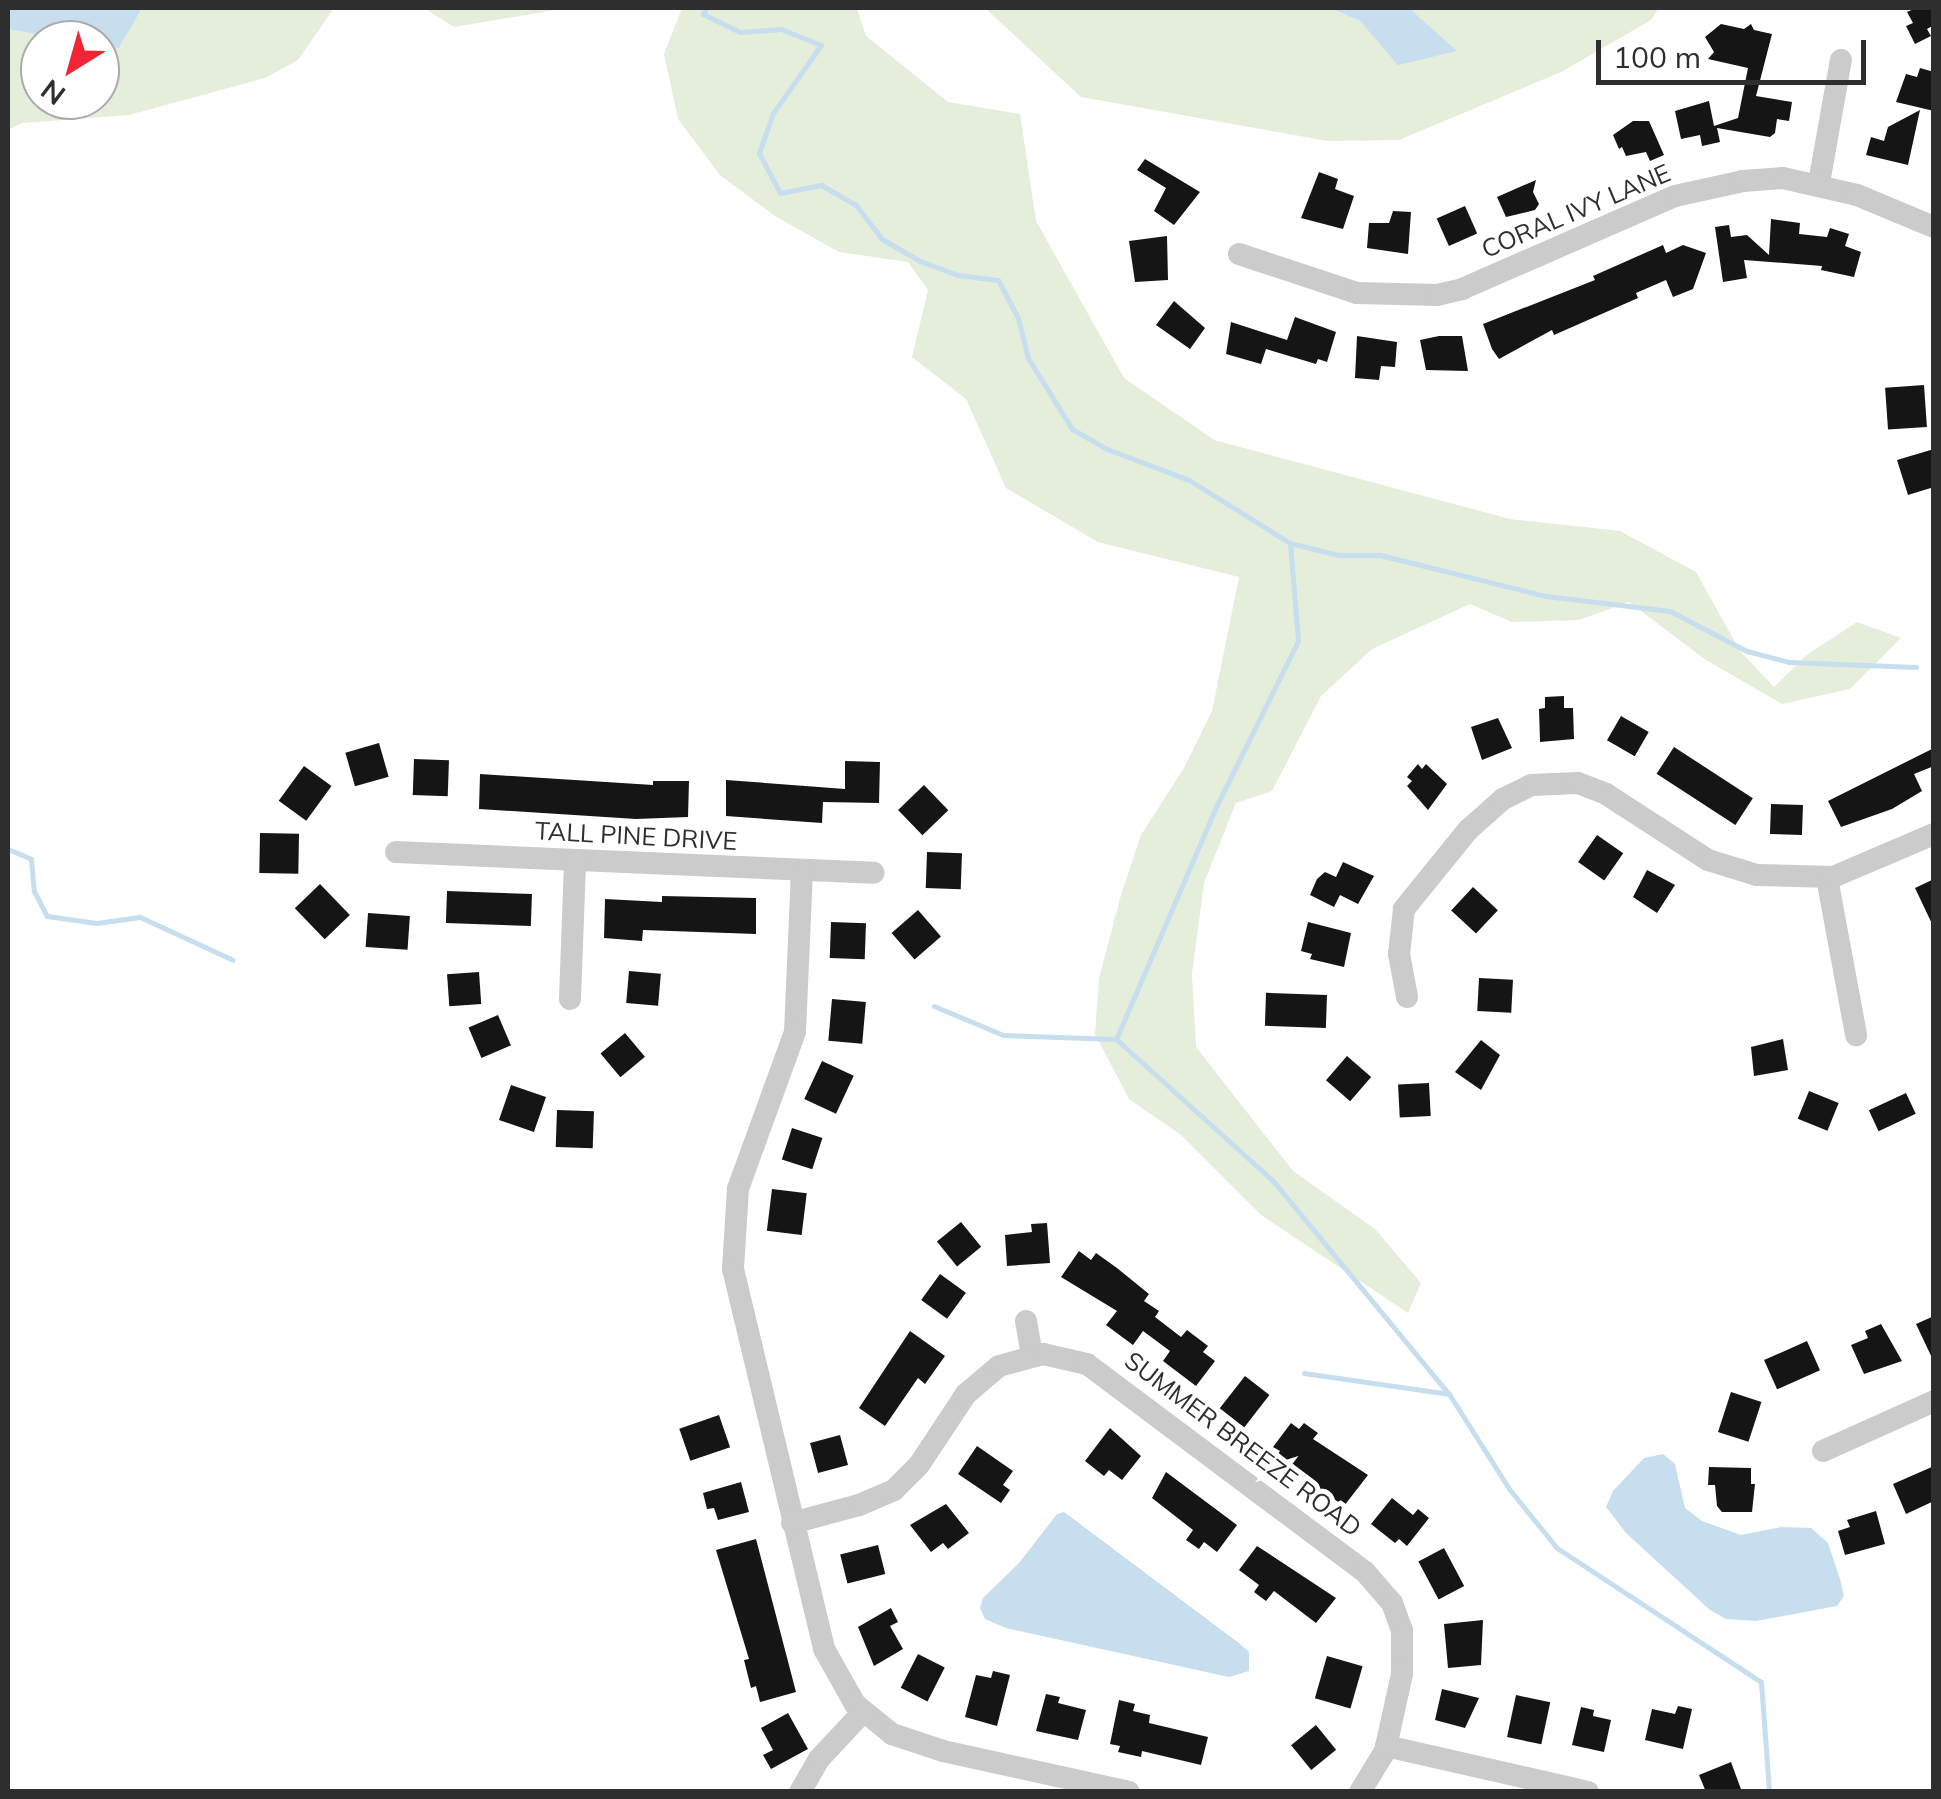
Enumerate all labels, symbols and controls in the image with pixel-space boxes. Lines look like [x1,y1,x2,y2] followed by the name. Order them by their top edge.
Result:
[20,20,120,120] north arrow
[1601,20,1871,82] scale bar
[1613,38,1701,76] text: 100 m
[34,72,72,113] text: N
[1477,158,1675,264] street label: CORAL IVY LANE
[534,816,738,856] street label: TALL PINE DRIVE
[1119,1345,1367,1543] street label: SUMMER BREEZE ROAD

